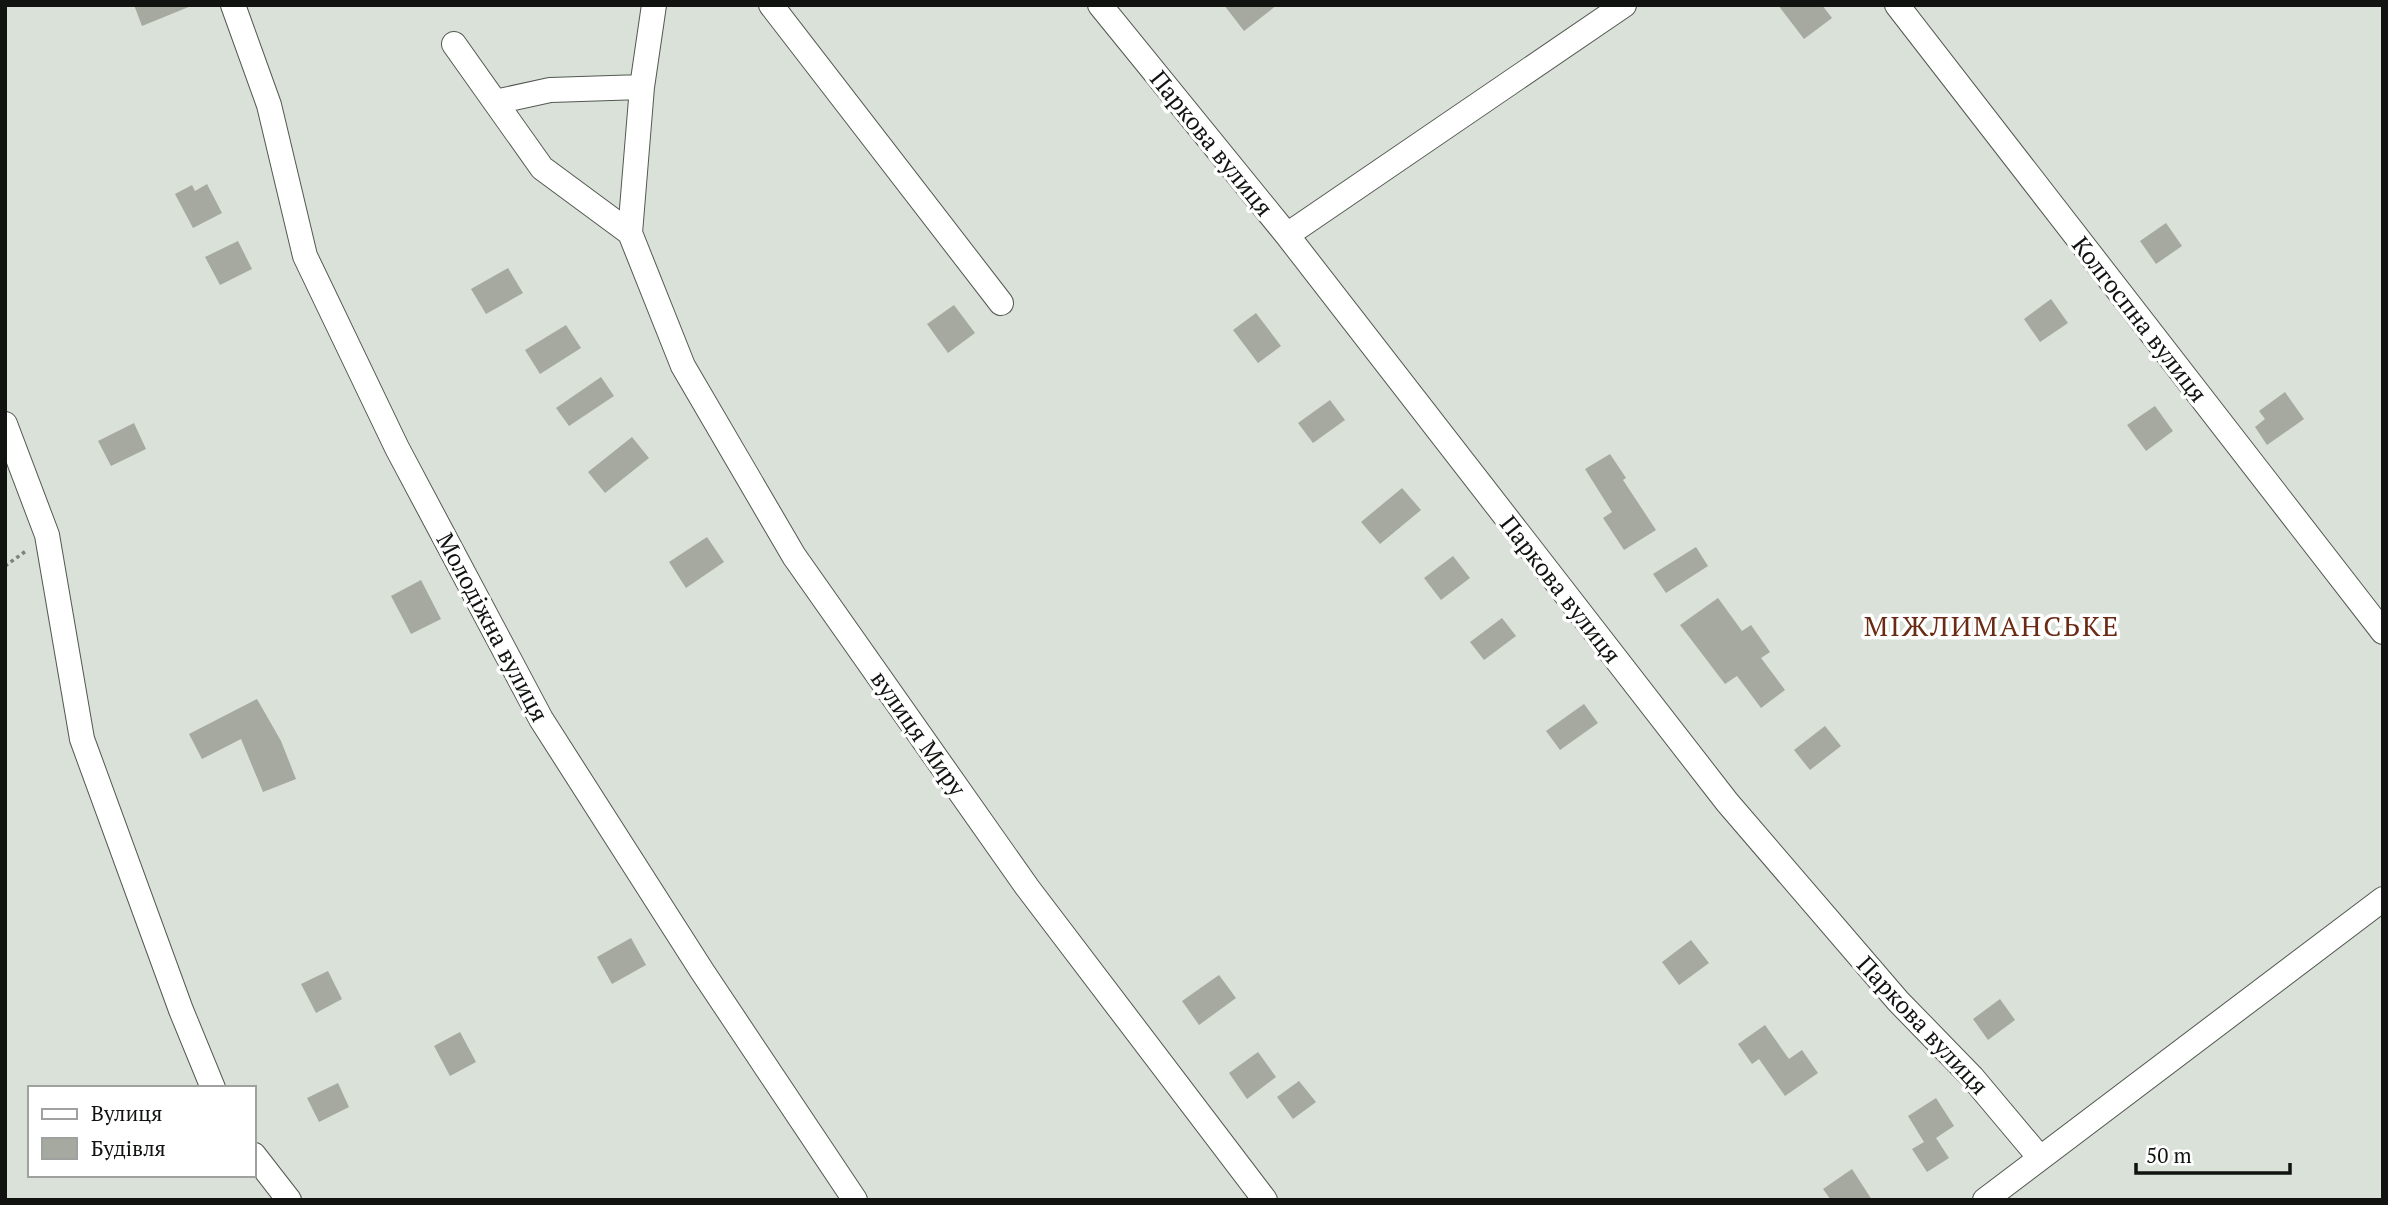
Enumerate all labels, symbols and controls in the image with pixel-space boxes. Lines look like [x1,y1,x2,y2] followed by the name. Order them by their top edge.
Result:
[1143,63,1281,223] street label: Паркова вулиця
[2065,230,2215,408] street label: Колгоспна вулиця
[1493,509,1629,669] street label: Паркова вулиця
[430,527,556,727] street label: Молодіжна вулиця
[1864,607,2120,644] district label: МІЖЛИМАНСЬКЕ
[864,664,975,803] street label: вулиця Миру
[1850,949,1996,1101] street label: Паркова вулиця
[28,1086,256,1177] legend
[91,1099,162,1127] text: Вулиця
[2136,1132,2290,1176] scale bar
[91,1134,166,1162] text: Будівля
[2146,1141,2192,1169] text: 50 m

